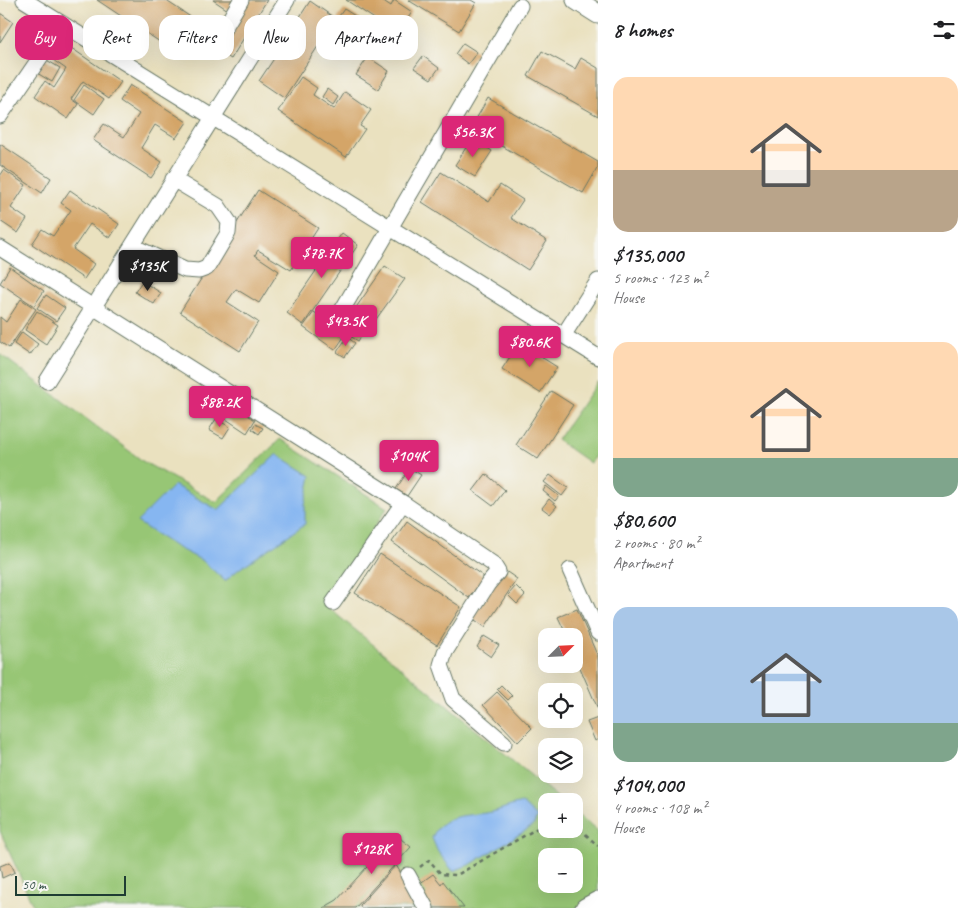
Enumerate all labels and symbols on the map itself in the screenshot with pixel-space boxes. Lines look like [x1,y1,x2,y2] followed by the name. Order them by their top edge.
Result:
[432,116,514,158] pin: $56.3K
[281,236,363,279] pin: $78.7K
[113,250,183,292] pin: $135K
[305,304,387,347] pin: $43.5K
[489,326,571,368] pin: $80.6K
[179,386,261,428] pin: $88.2K
[374,440,444,482] pin: $104K
[538,628,582,672] north arrow
[337,832,407,875] pin: $128K
[15,873,126,896] scale bar

